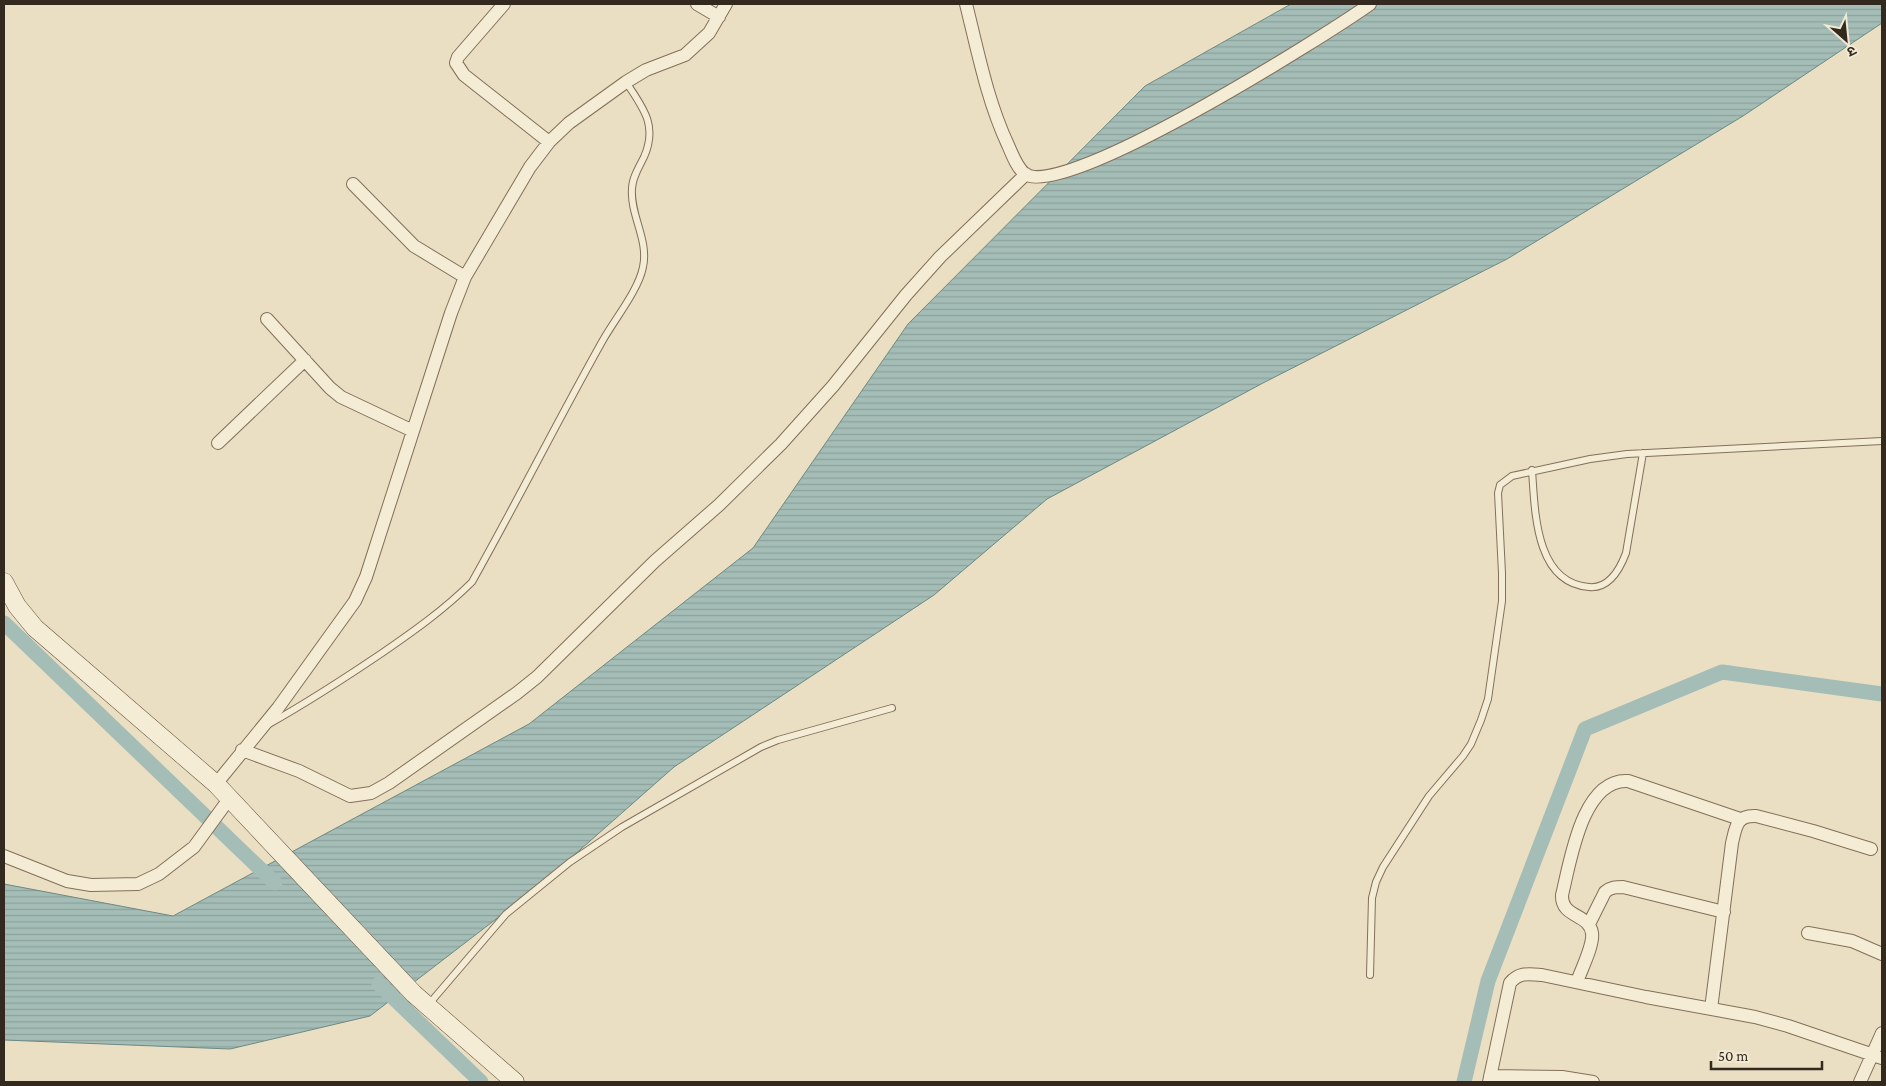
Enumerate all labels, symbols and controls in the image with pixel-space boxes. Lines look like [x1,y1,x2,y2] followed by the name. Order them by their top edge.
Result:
[1821,15,1871,65] north arrow
[1844,43,1859,61] text: उ
[1711,1038,1822,1070] scale bar
[1718,1048,1748,1064] text: 50 m

